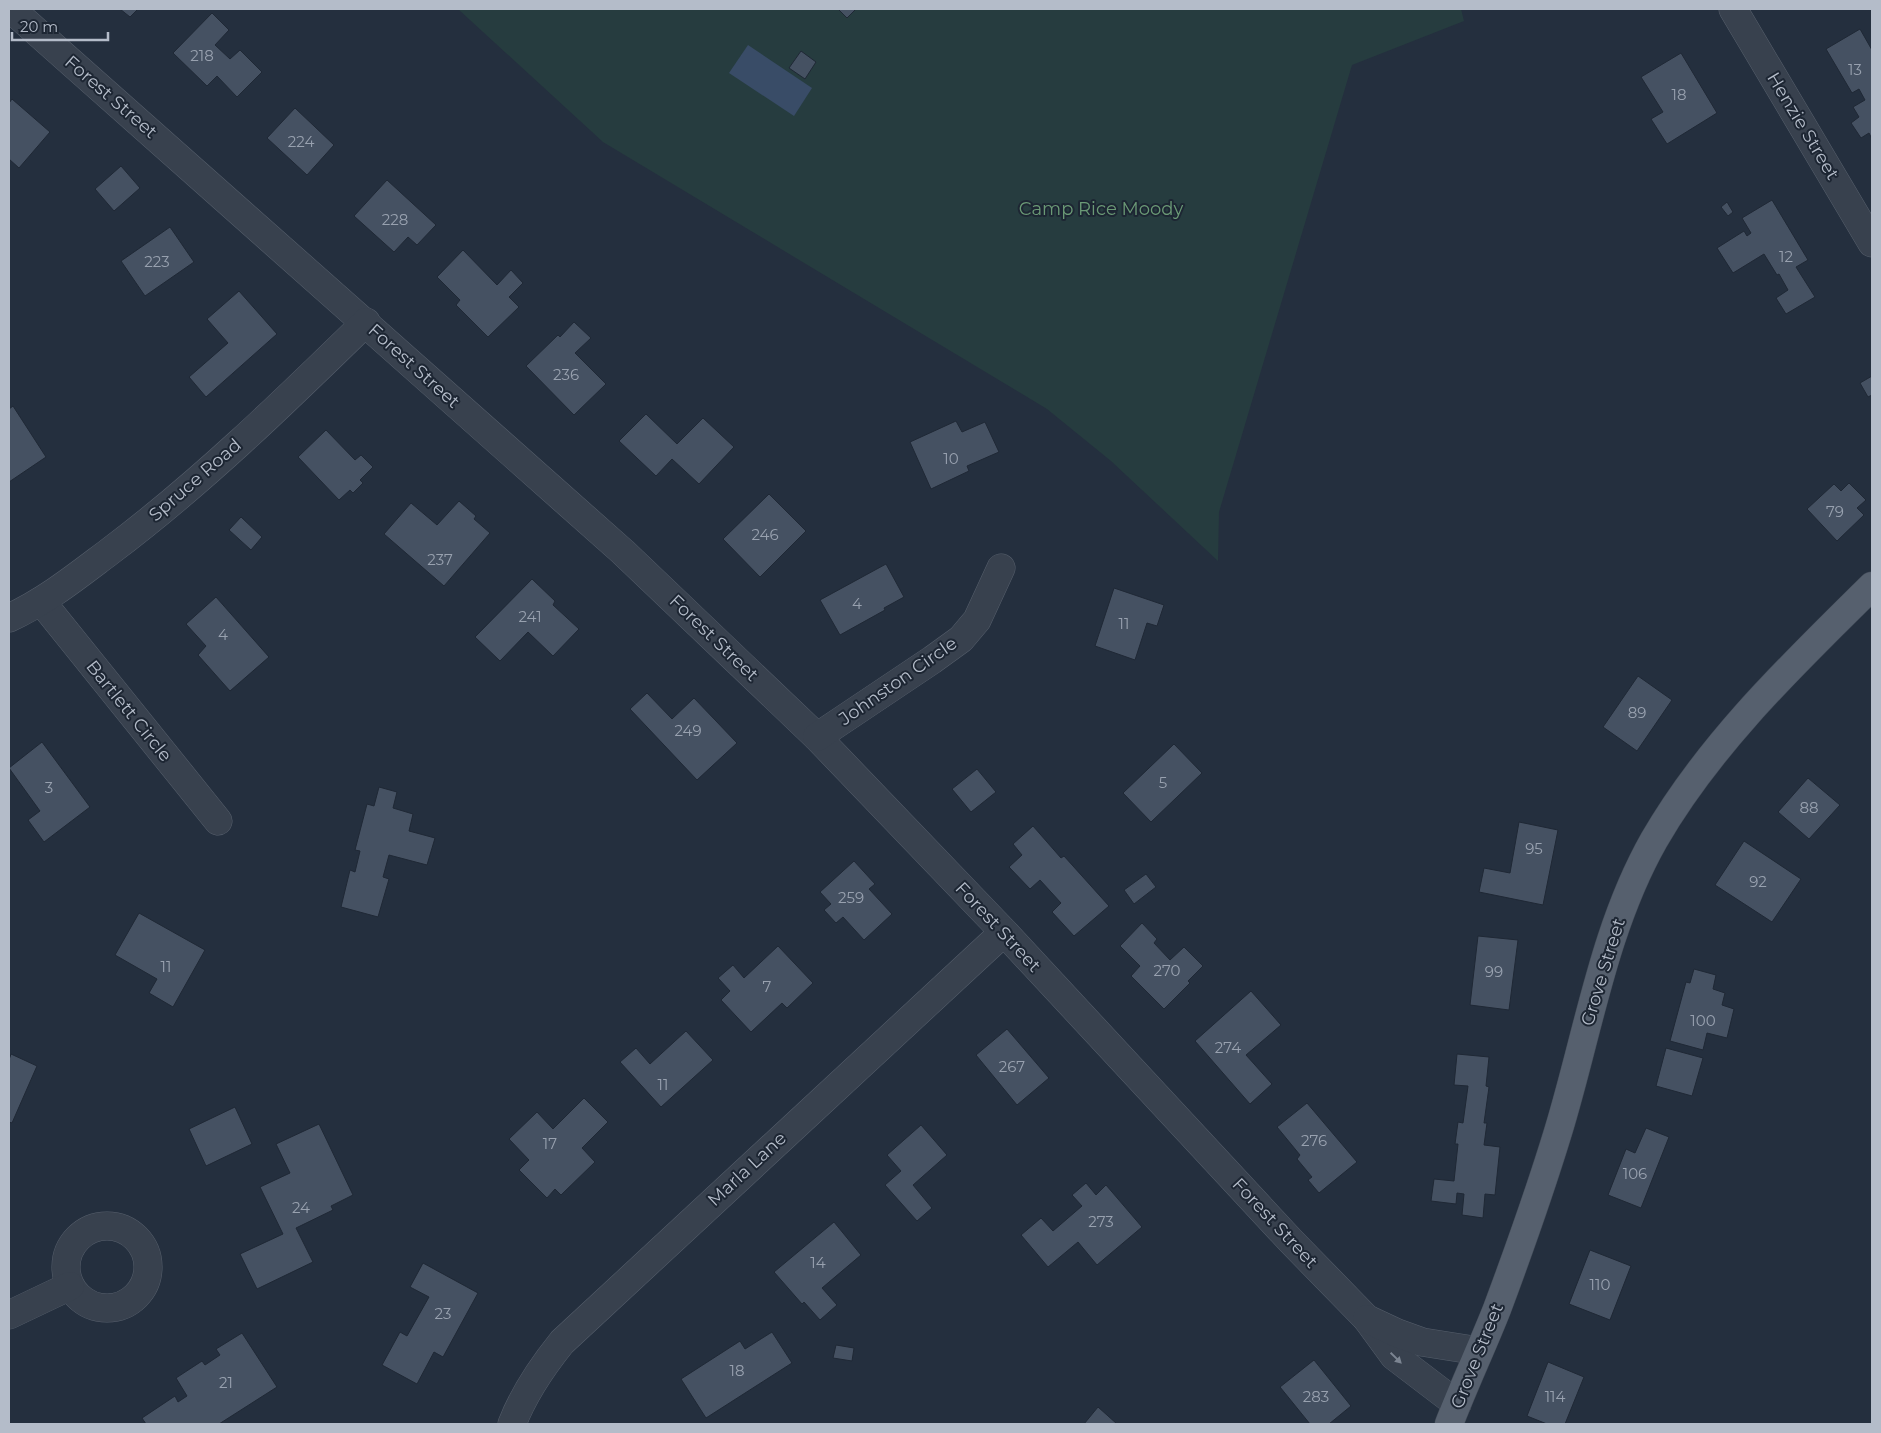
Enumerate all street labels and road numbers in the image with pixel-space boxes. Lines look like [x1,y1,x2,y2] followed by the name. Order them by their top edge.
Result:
[60,51,162,143] street label: Forest Street
[1762,68,1844,184] street label: Henzie Street
[364,319,464,413] street label: Forest Street
[144,434,246,526] street label: Spruce Road
[665,590,763,686] street label: Forest Street
[834,632,961,730] street label: Johnston Circle
[81,656,177,766] street label: Bartlett Circle
[951,877,1045,977] street label: Forest Street
[1576,916,1630,1028] street label: Grove Street
[703,1127,791,1211] street label: Marla Lane
[1228,1173,1322,1273] street label: Forest Street
[1446,1300,1508,1412] street label: Grove Street

